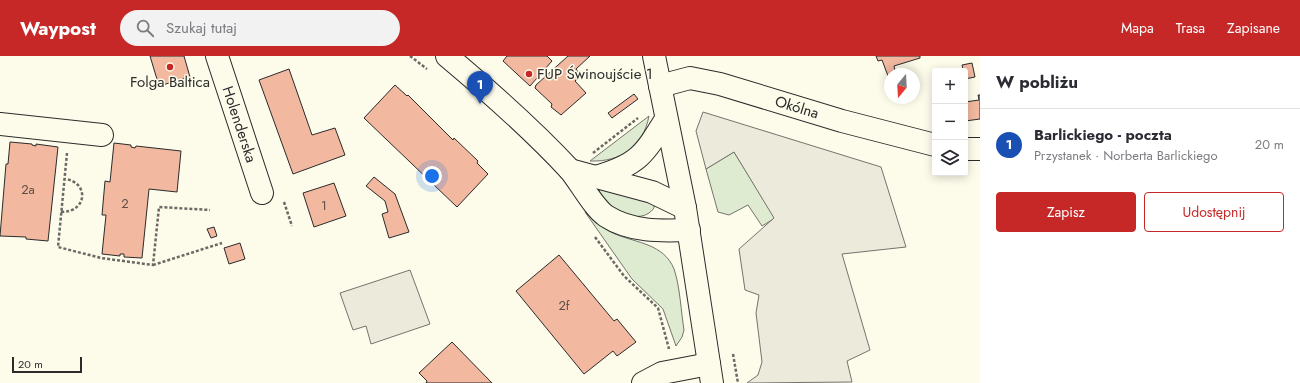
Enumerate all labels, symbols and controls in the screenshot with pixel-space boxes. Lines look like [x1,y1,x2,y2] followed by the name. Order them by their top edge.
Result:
[120,10,400,46] search box
[20,15,96,42] text: Waypost
[134,17,156,39] icon: search
[166,17,237,39] text: Szukaj tutaj
[1121,18,1154,38] text: Mapa
[1176,18,1205,38] text: Trasa
[1227,18,1280,38] text: Zapisane
[165,62,175,72] marker: Folga Baltica
[537,63,653,85] place label: FUP Świnoujście 1
[884,68,920,104] north arrow
[932,68,968,176] map controls
[932,68,968,104] button: +
[524,69,534,79] marker: FUP Świnoujście 1
[996,70,1078,94] text: W pobliżu
[130,71,210,93] place label: Folga Baltica
[467,71,493,104] pin: 1
[217,83,262,166] street label: Holenderska
[772,90,822,124] street label: Okólna
[932,104,968,140] button: −
[1034,124,1172,146] text: Barlickiego - poczta
[1006,135,1012,154] text: 1
[1255,135,1284,154] text: 20 m
[932,140,968,176] button: layers
[1034,146,1217,165] text: Przystanek · Norberta Barlickiego
[422,166,442,186] your location
[21,180,35,199] house number: 2a
[996,192,1136,232] button: Zapisz
[1144,192,1284,232] button: Udostępnij
[121,194,129,213] house number: 2
[321,196,327,215] house number: 1
[558,296,570,315] house number: 2f
[12,355,82,374] scale bar
[18,356,43,372] text: 20 m

